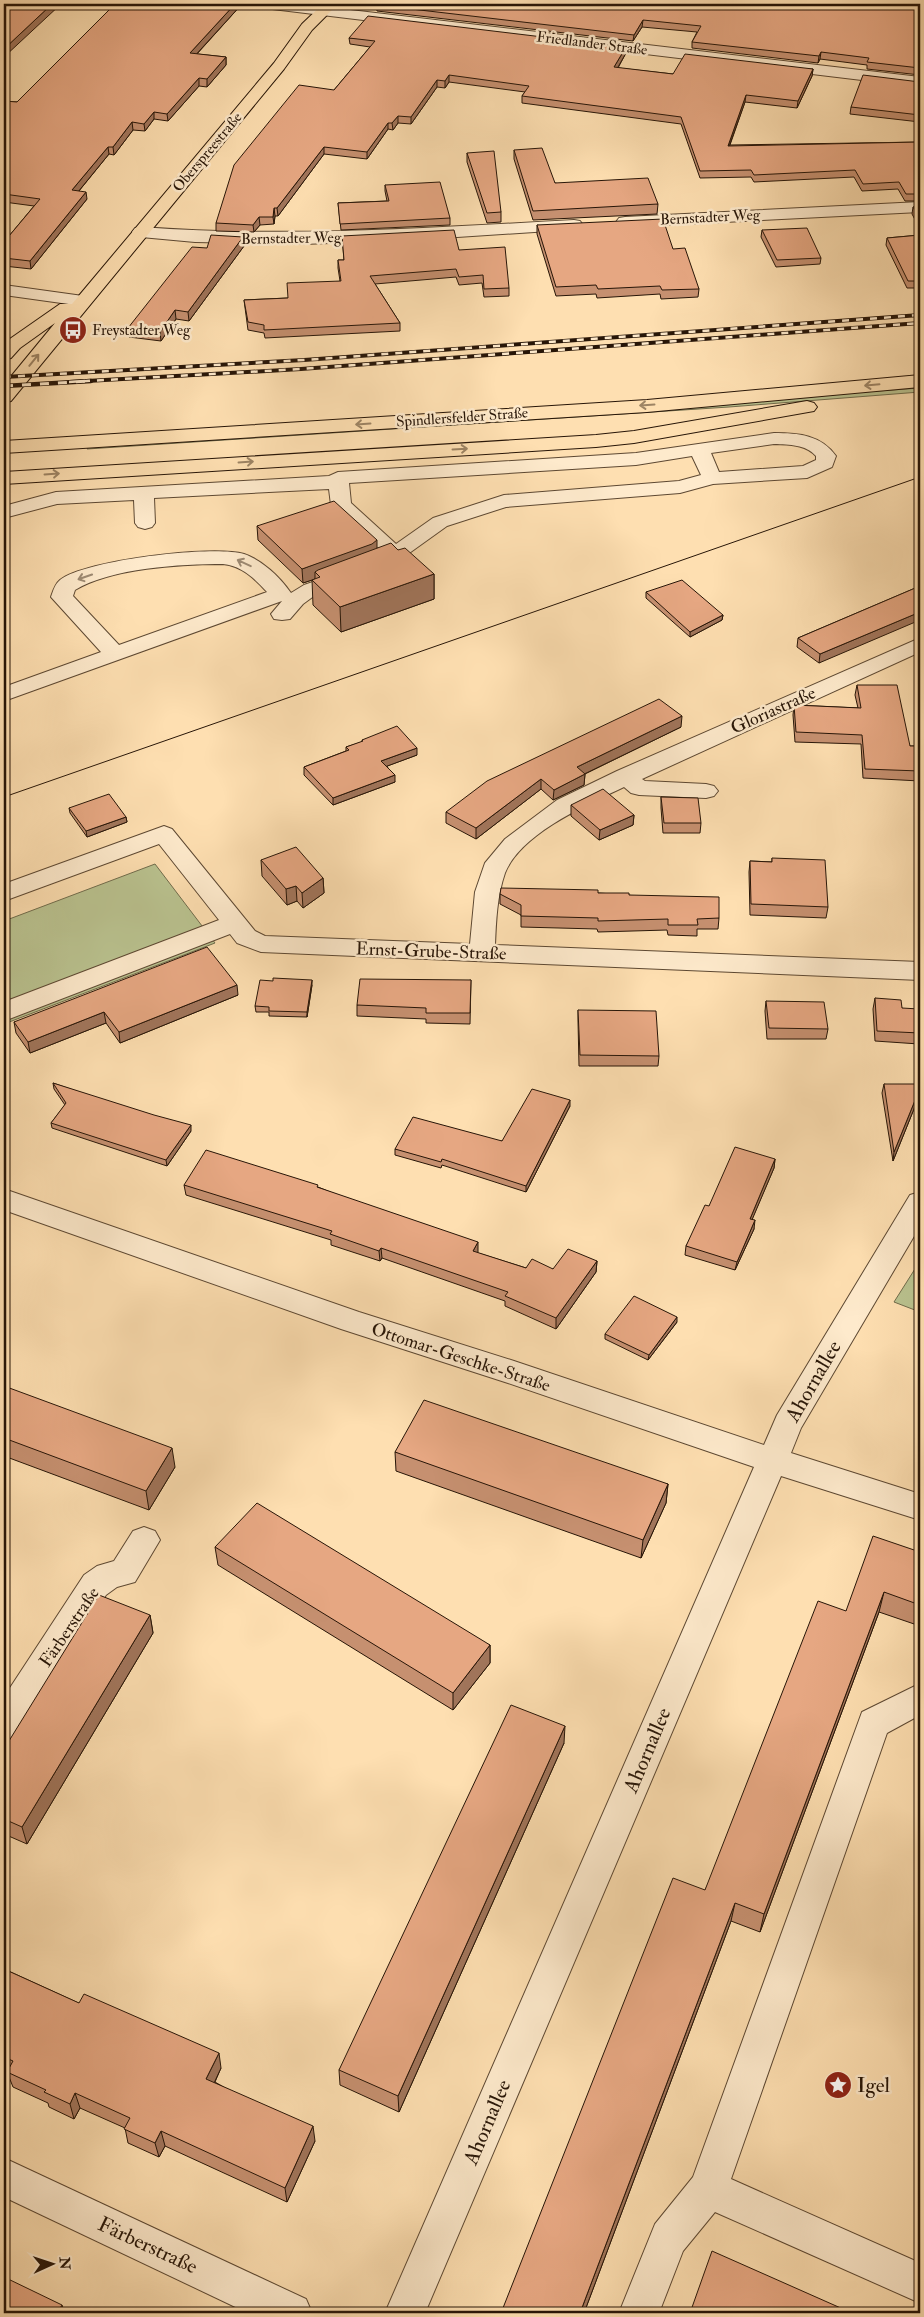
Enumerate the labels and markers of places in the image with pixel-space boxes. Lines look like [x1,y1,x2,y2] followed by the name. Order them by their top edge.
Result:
[58,315,88,345] bus stop icon: Freystadter Weg
[92,321,191,340] place label: Freystadter Weg
[823,2070,853,2100] place icon: Igel
[857,2072,891,2099] place label: Igel

